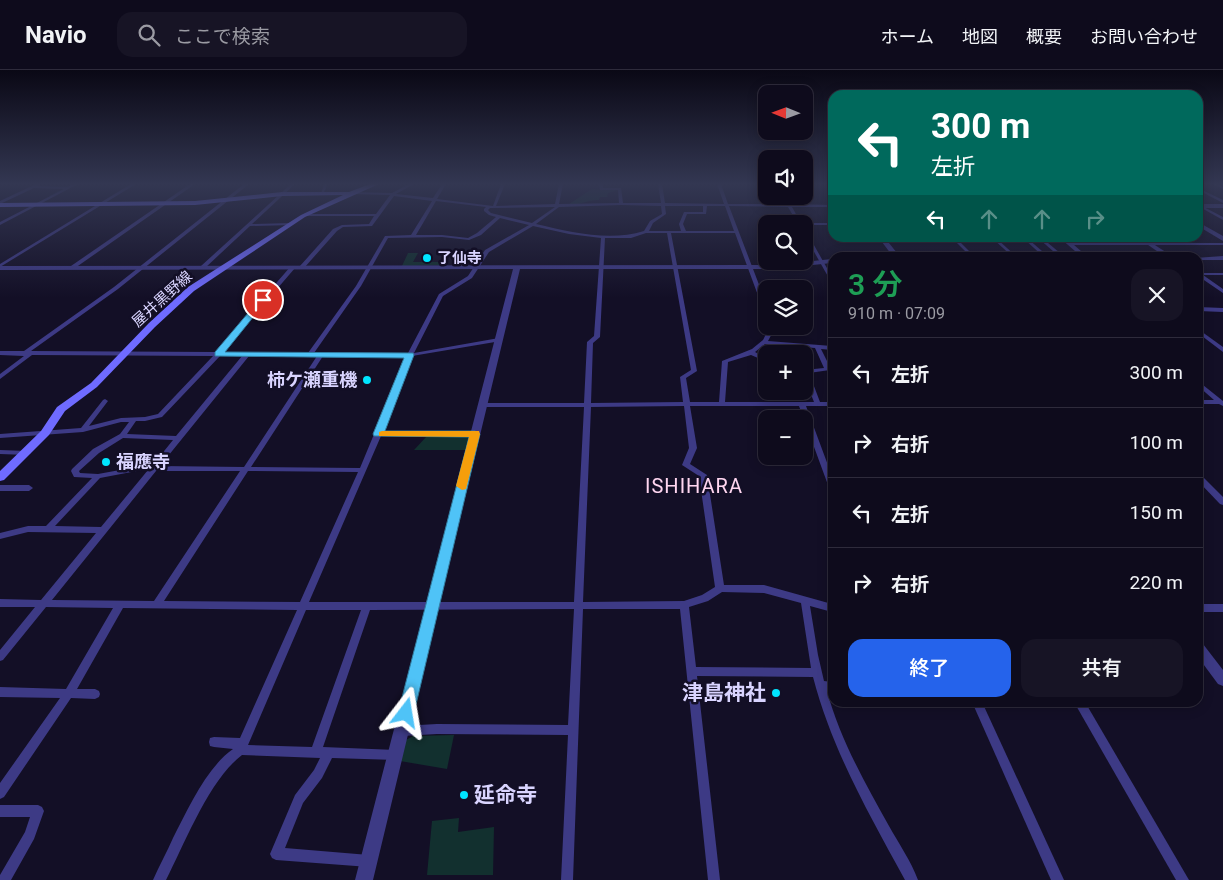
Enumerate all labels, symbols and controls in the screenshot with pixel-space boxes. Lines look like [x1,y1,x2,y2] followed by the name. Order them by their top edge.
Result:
[117,12,467,57] search box
[25,21,87,49] text: Navio
[135,21,163,49] icon: search
[175,25,270,48] text: ここで検索
[881,26,934,47] text: ホーム
[962,26,998,47] text: 地図
[1026,26,1062,47] text: 概要
[1090,26,1198,47] text: お問い合わせ
[758,85,812,140] north arrow
[758,85,813,465] map controls
[931,106,1030,147] text: 300 m
[848,110,913,175] icon: left
[758,150,813,205] button: sound
[931,154,975,179] text: 左折
[922,205,950,233] icon: left
[975,205,1003,233] icon: ahead
[1028,205,1056,233] icon: ahead
[1081,205,1109,233] icon: right
[758,215,813,270] button: search
[437,249,482,267] place label: 了仙寺
[421,252,433,264] marker: 了仙寺
[128,267,196,331] street label: 屋井黒野線
[848,267,903,302] text: 3 分
[1131,269,1183,321] button: close
[242,279,284,321] pin
[758,280,813,335] button: layers
[249,286,277,314] icon: arrive
[848,304,945,323] text: 910 m · 07:09
[758,345,813,400] button: +
[848,359,876,387] icon: left
[1130,361,1183,384] text: 300 m
[891,363,929,386] text: 左折
[267,369,358,390] place label: 柿ケ瀬重機
[361,374,373,386] marker: 柿ケ瀬重機
[758,410,813,465] button: −
[848,429,876,457] icon: right
[1130,431,1183,454] text: 100 m
[891,433,929,456] text: 右折
[116,451,170,472] place label: 福應寺
[100,456,112,468] marker: 福應寺
[645,474,743,498] district label: ISHIHARA
[848,499,876,527] icon: left
[1130,501,1183,524] text: 150 m
[891,503,929,526] text: 左折
[848,569,876,597] icon: right
[1130,571,1183,594] text: 220 m
[891,573,929,596] text: 右折
[848,639,1011,697] button: 終了
[1021,639,1183,697] button: 共有
[682,681,766,705] place label: 津島神社
[379,686,431,738] position arrow
[770,687,782,699] marker: 津島神社
[474,783,537,807] place label: 延命寺
[458,789,470,801] marker: 延命寺

